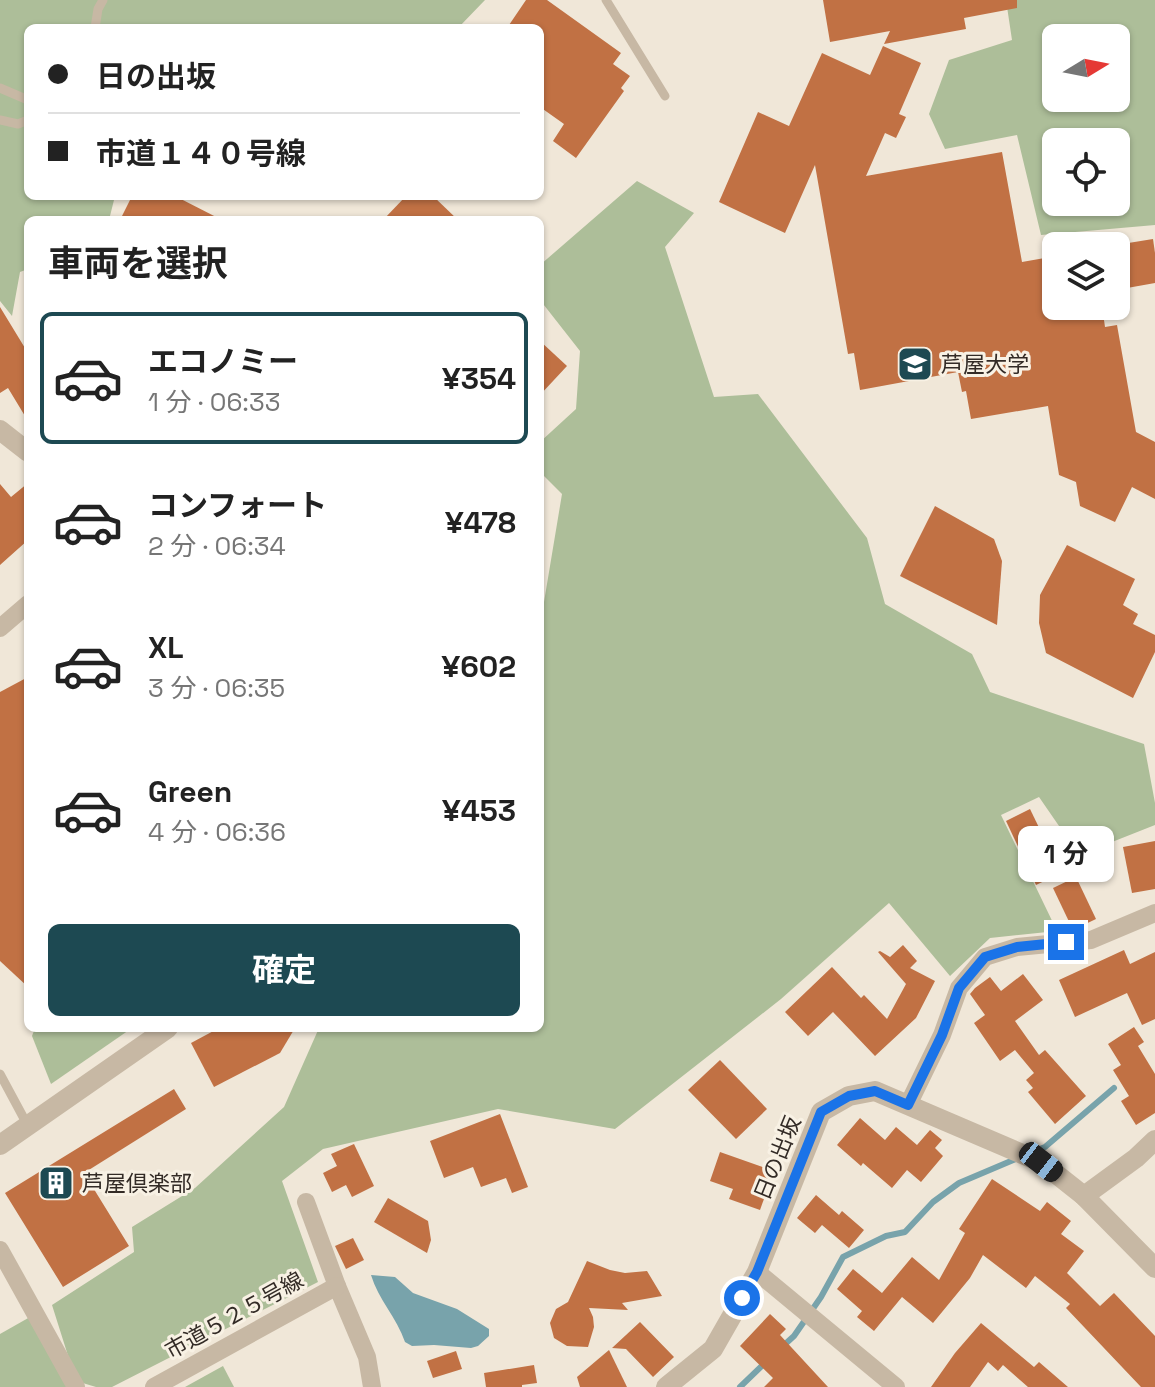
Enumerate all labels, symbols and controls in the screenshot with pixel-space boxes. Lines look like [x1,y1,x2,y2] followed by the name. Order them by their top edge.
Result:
[1042,24,1130,112] north arrow
[1042,24,1130,320] map controls
[96,57,216,96] text: 日の出坂
[1042,128,1130,216] button: locate
[96,134,306,173] text: 市道１４０号線
[1042,232,1130,320] button: layers
[48,241,228,287] text: 車両を選択
[52,342,124,414] icon: car
[148,342,298,381] text: エコノミー
[896,345,934,383] school or university icon: 芦屋大学
[941,350,1029,378] place label: 芦屋大学
[442,359,516,398] text: ¥354
[148,385,280,419] text: 1 分 · 06:33
[52,486,124,558] icon: car
[148,486,327,525] text: コンフォート
[445,503,516,542] text: ¥478
[148,529,286,563] text: 2 分 · 06:34
[148,628,184,667] text: XL
[52,630,124,702] icon: car
[442,647,516,686] text: ¥602
[148,671,285,705] text: 3 分 · 06:35
[148,772,232,811] text: Green
[52,774,124,846] icon: car
[442,791,516,830] text: ¥453
[148,815,286,849] text: 4 分 · 06:36
[1018,826,1114,882] callout: 1 分
[1044,837,1088,871] text: 1 分
[48,924,520,1016] button: 確定
[1048,924,1084,960] route end
[748,1112,806,1204] street label: 日の出坂
[1015,1138,1067,1186] car
[37,1164,75,1202] building icon: 芦屋倶楽部
[82,1169,192,1197] place label: 芦屋倶楽部
[160,1265,308,1365] street label: 市道５２５号線
[724,1280,760,1316] route start

